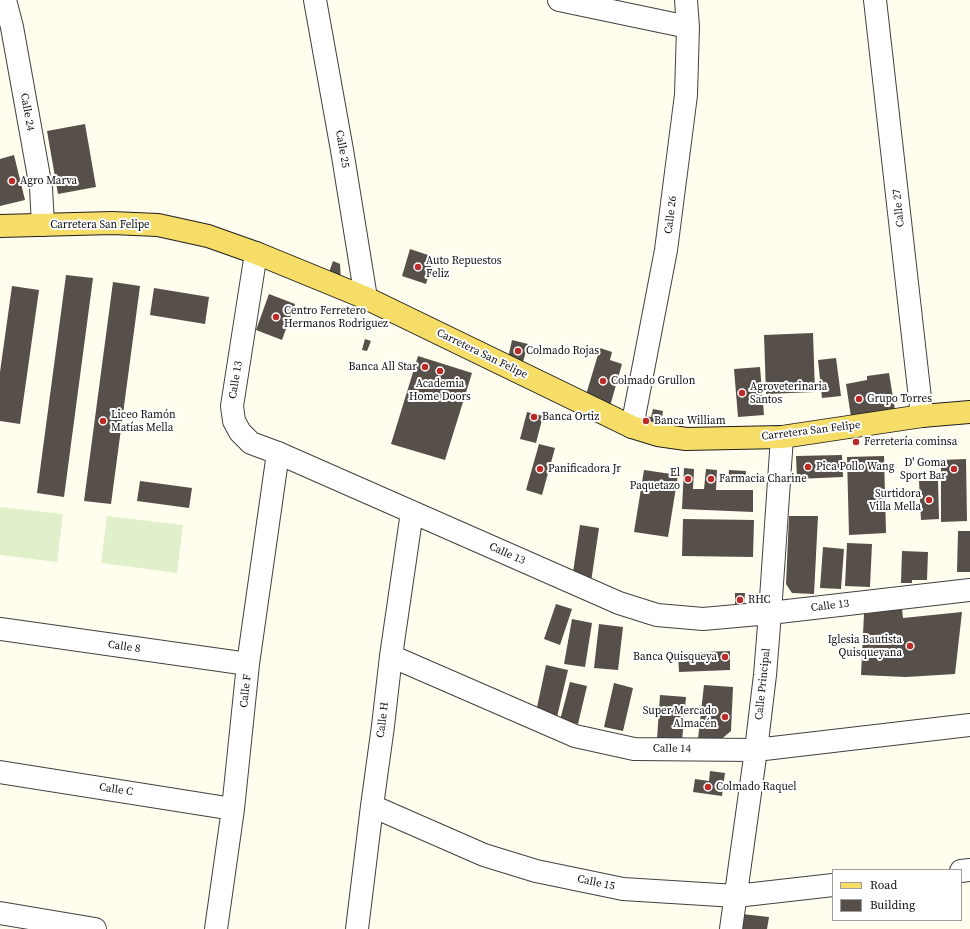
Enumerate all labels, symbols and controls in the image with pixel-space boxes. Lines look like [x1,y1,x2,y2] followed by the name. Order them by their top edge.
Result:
[17,92,37,132] street label: Calle 24
[332,129,352,169] street label: Calle 25
[20,174,77,188] place label: Agro Marva
[7,176,17,186] marker: Agro Marva
[890,188,908,228] street label: Calle 27
[662,195,680,235] street label: Calle 26
[50,218,150,232] street label: Carretera San Felipe
[426,254,502,280] place label: Auto Repuestos Feliz
[413,262,423,272] marker: Auto Repuestos Feliz
[284,304,388,330] place label: Centro Ferretero Hermanos Rodriguez
[271,312,281,322] marker: Centro Ferretero Hermanos Rodriguez
[434,326,530,382] street label: Carretera San Felipe
[526,344,599,358] place label: Colmado Rojas
[513,346,523,356] marker: Colmado Rojas
[226,360,246,400] street label: Calle 13
[349,360,417,374] place label: Banca All Star
[420,362,430,372] marker: Banca All Star
[435,366,445,376] marker: Academia Home Doors
[611,374,695,388] place label: Colmado Grullon
[598,376,608,386] marker: Colmado Grullon
[409,377,471,403] place label: Academia Home Doors
[750,380,827,406] place label: Agroveterinaria Santos
[737,388,747,398] marker: Agroveterinaria Santos
[867,392,932,406] place label: Grupo Torres
[854,394,864,404] marker: Grupo Torres
[111,408,176,434] place label: Liceo Ramón Matías Mella
[542,410,599,424] place label: Banca Ortiz
[529,412,539,422] marker: Banca Ortiz
[654,414,726,428] place label: Banca William
[98,416,108,426] marker: Liceo Ramón Matías Mella
[641,416,651,426] marker: Banca William
[761,418,861,444] street label: Carretera San Felipe
[864,435,957,449] place label: Ferretería cominsa
[851,437,861,447] marker: Ferretería cominsa
[900,456,946,482] place label: D' Goma Sport Bar
[816,460,894,474] place label: Pica Pollo Wang
[548,462,621,476] place label: Panificadora Jr
[803,462,813,472] marker: Pica Pollo Wang
[535,464,545,474] marker: Panificadora Jr
[949,464,959,474] marker: D' Goma Sport Bar
[630,466,680,492] place label: El Paquetazo
[719,472,807,486] place label: Farmacia Charine
[683,474,693,484] marker: El Paquetazo
[706,474,716,484] marker: Farmacia Charine
[869,487,921,513] place label: Surtidora Villa Mella
[924,495,934,505] marker: Surtidora Villa Mella
[487,540,527,568] street label: Calle 13
[748,593,771,607] place label: RHC
[735,595,745,605] marker: RHC
[810,597,850,615] street label: Calle 13
[828,633,902,659] place label: Iglesia Bautista Quisqueyana
[107,638,141,656] street label: Calle 8
[905,641,915,651] marker: Iglesia Bautista Quisqueyana
[753,647,773,721] street label: Calle Principal
[633,650,717,664] place label: Banca Quisqueya
[720,652,730,662] marker: Banca Quisqueya
[238,674,254,708] street label: Calle F
[374,701,392,739] street label: Calle H
[643,704,717,730] place label: Super Mercado Almacén
[720,712,730,722] marker: Super Mercado Almacén
[653,742,691,756] street label: Calle 14
[716,780,796,794] place label: Colmado Raquel
[98,781,134,799] street label: Calle C
[703,782,713,792] marker: Colmado Raquel
[832,869,962,921] legend
[576,873,616,893] street label: Calle 15
[870,877,897,893] text: Road
[870,897,915,913] text: Building

